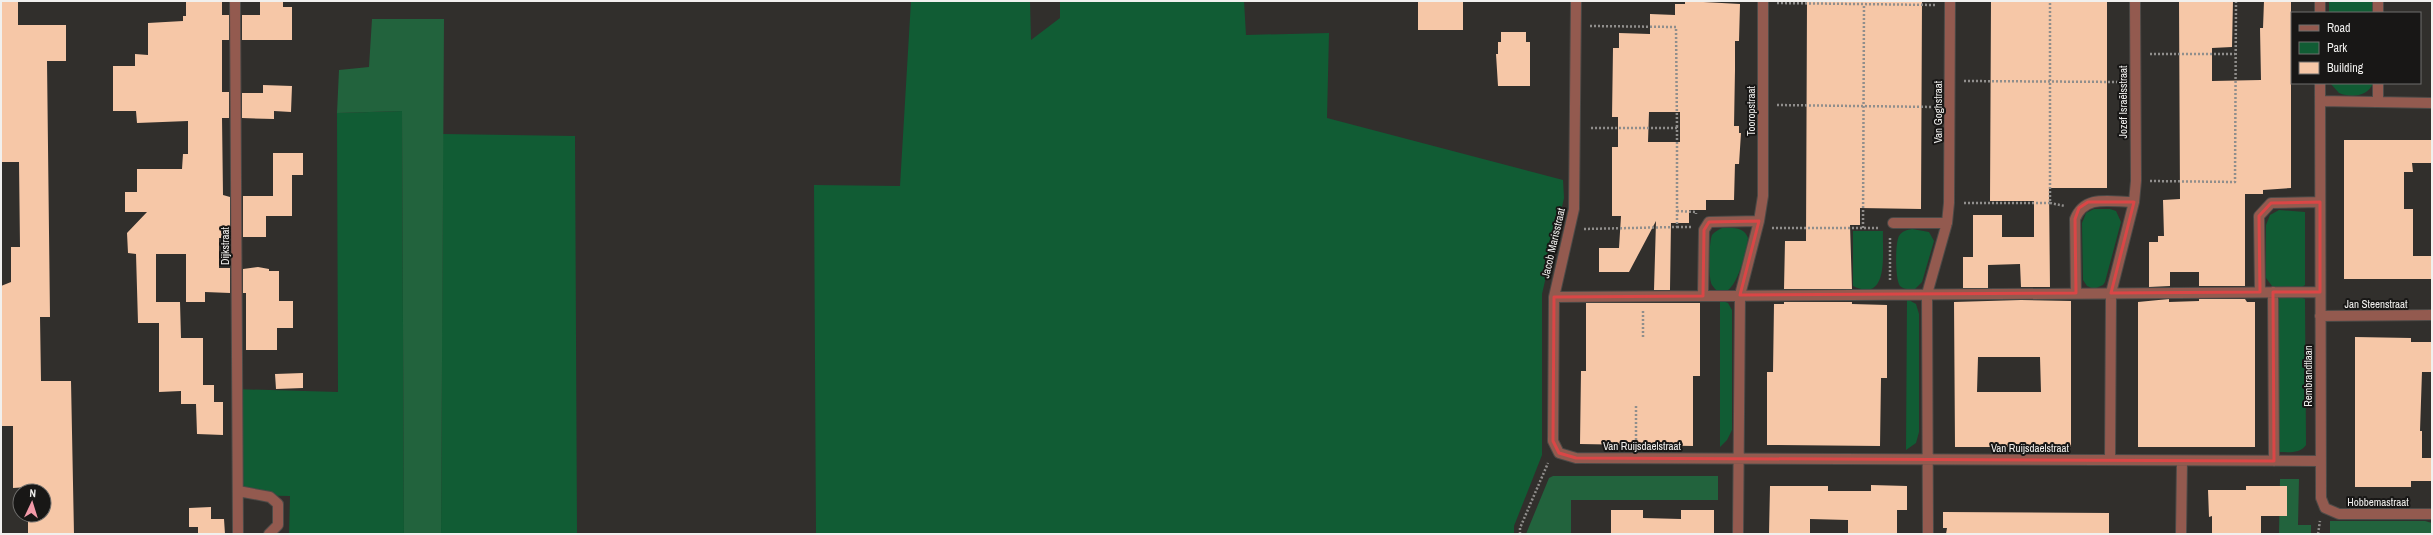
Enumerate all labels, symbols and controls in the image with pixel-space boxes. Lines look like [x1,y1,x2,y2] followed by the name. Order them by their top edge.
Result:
[2291,12,2421,84] legend
[2327,20,2351,36] text: Road
[2327,40,2347,56] text: Park
[2327,60,2364,76] text: Building
[2116,65,2130,139] street label: Jozef Israëlsstraat
[1931,80,1945,143] street label: Van Goghstraat
[1744,85,1758,136] street label: Tooropstraat
[1538,206,1568,279] street label: Jacob Marisstraat
[218,226,232,265] street label: Dijkstraat
[2344,297,2408,311] street label: Jan Steenstraat
[2301,345,2315,407] street label: Rembrandtlaan
[1603,439,1682,453] street label: Van Ruijsdaelstraat
[1991,441,2070,455] street label: Van Ruijsdaelstraat
[12,483,52,523] north arrow
[29,486,36,500] text: N
[2347,495,2409,509] street label: Hobbemastraat

